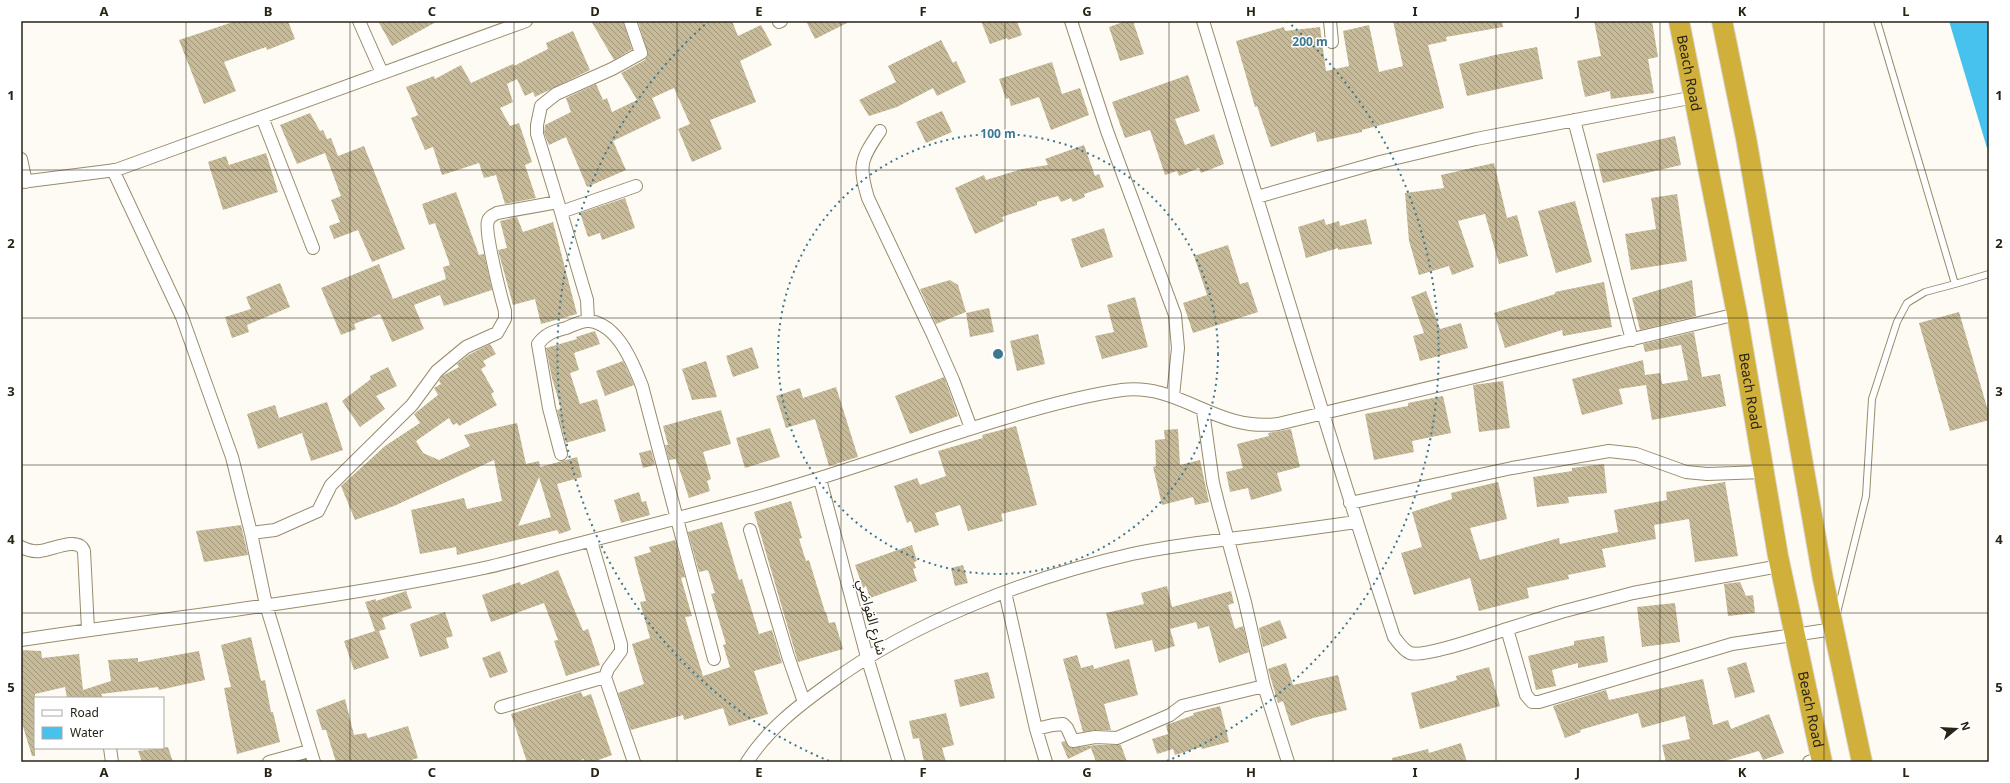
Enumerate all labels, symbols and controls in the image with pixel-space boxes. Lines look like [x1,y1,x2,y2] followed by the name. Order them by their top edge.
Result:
[100,2,109,20] text: A
[264,2,272,20] text: B
[428,2,436,20] text: C
[590,2,600,20] text: D
[755,2,763,20] text: E
[919,2,927,20] text: F
[1082,2,1092,20] text: G
[1246,2,1256,20] text: H
[1412,2,1418,20] text: I
[1575,2,1580,20] text: J
[1738,2,1747,20] text: K
[1902,2,1910,20] text: L
[1292,33,1328,50] text: 200 m
[1673,33,1707,113] street label: Beach Road
[7,86,15,104] text: 1
[1995,86,2003,104] text: 1
[980,125,1016,142] text: 100 m
[7,234,15,252] text: 2
[1995,234,2003,252] text: 2
[991,347,1005,361] centre of rings
[1735,351,1766,431] street label: Beach Road
[7,382,15,400] text: 3
[1995,382,2003,400] text: 3
[7,530,15,548] text: 4
[1995,530,2003,548] text: 4
[851,577,892,657] street label: شارع القواضي
[1794,669,1829,749] street label: Beach Road
[7,678,15,696] text: 5
[1995,678,2003,696] text: 5
[34,697,164,749] legend
[70,704,99,721] text: Road
[1936,709,1976,749] north arrow
[1957,719,1975,732] text: N
[70,724,104,741] text: Water
[100,763,109,781] text: A
[264,763,272,781] text: B
[428,763,436,781] text: C
[590,763,600,781] text: D
[755,763,763,781] text: E
[919,763,927,781] text: F
[1082,763,1092,781] text: G
[1246,763,1256,781] text: H
[1412,763,1418,781] text: I
[1575,763,1580,781] text: J
[1738,763,1747,781] text: K
[1902,763,1910,781] text: L

